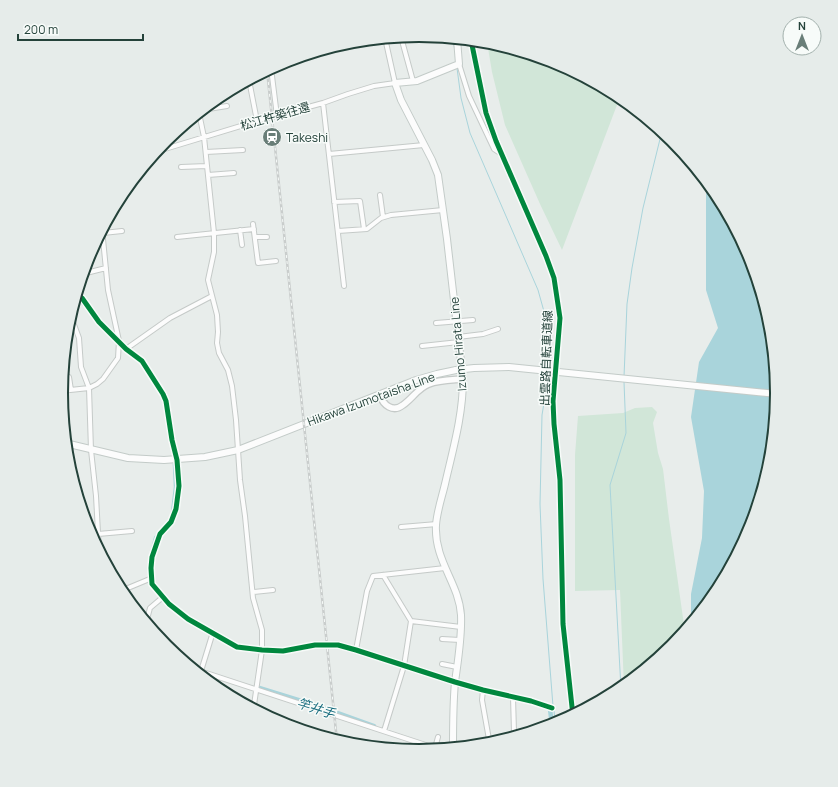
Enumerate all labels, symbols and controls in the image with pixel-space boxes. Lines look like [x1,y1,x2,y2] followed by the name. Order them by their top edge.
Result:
[18,16,143,42] scale bar
[782,16,822,56] north arrow
[798,18,806,33] text: N
[24,21,58,38] text: 200 m
[238,98,312,134] street label: 松江杵築往還
[261,126,283,148] station icon: Takeshi
[286,129,328,146] place label: Takeshi
[445,296,471,392] street label: Izumo Hirata Line
[536,310,556,406] street label: 出雲路自転車道線
[305,368,437,430] street label: Hikawa Izumotaisha Line
[295,693,338,723] water label: 竿井手

